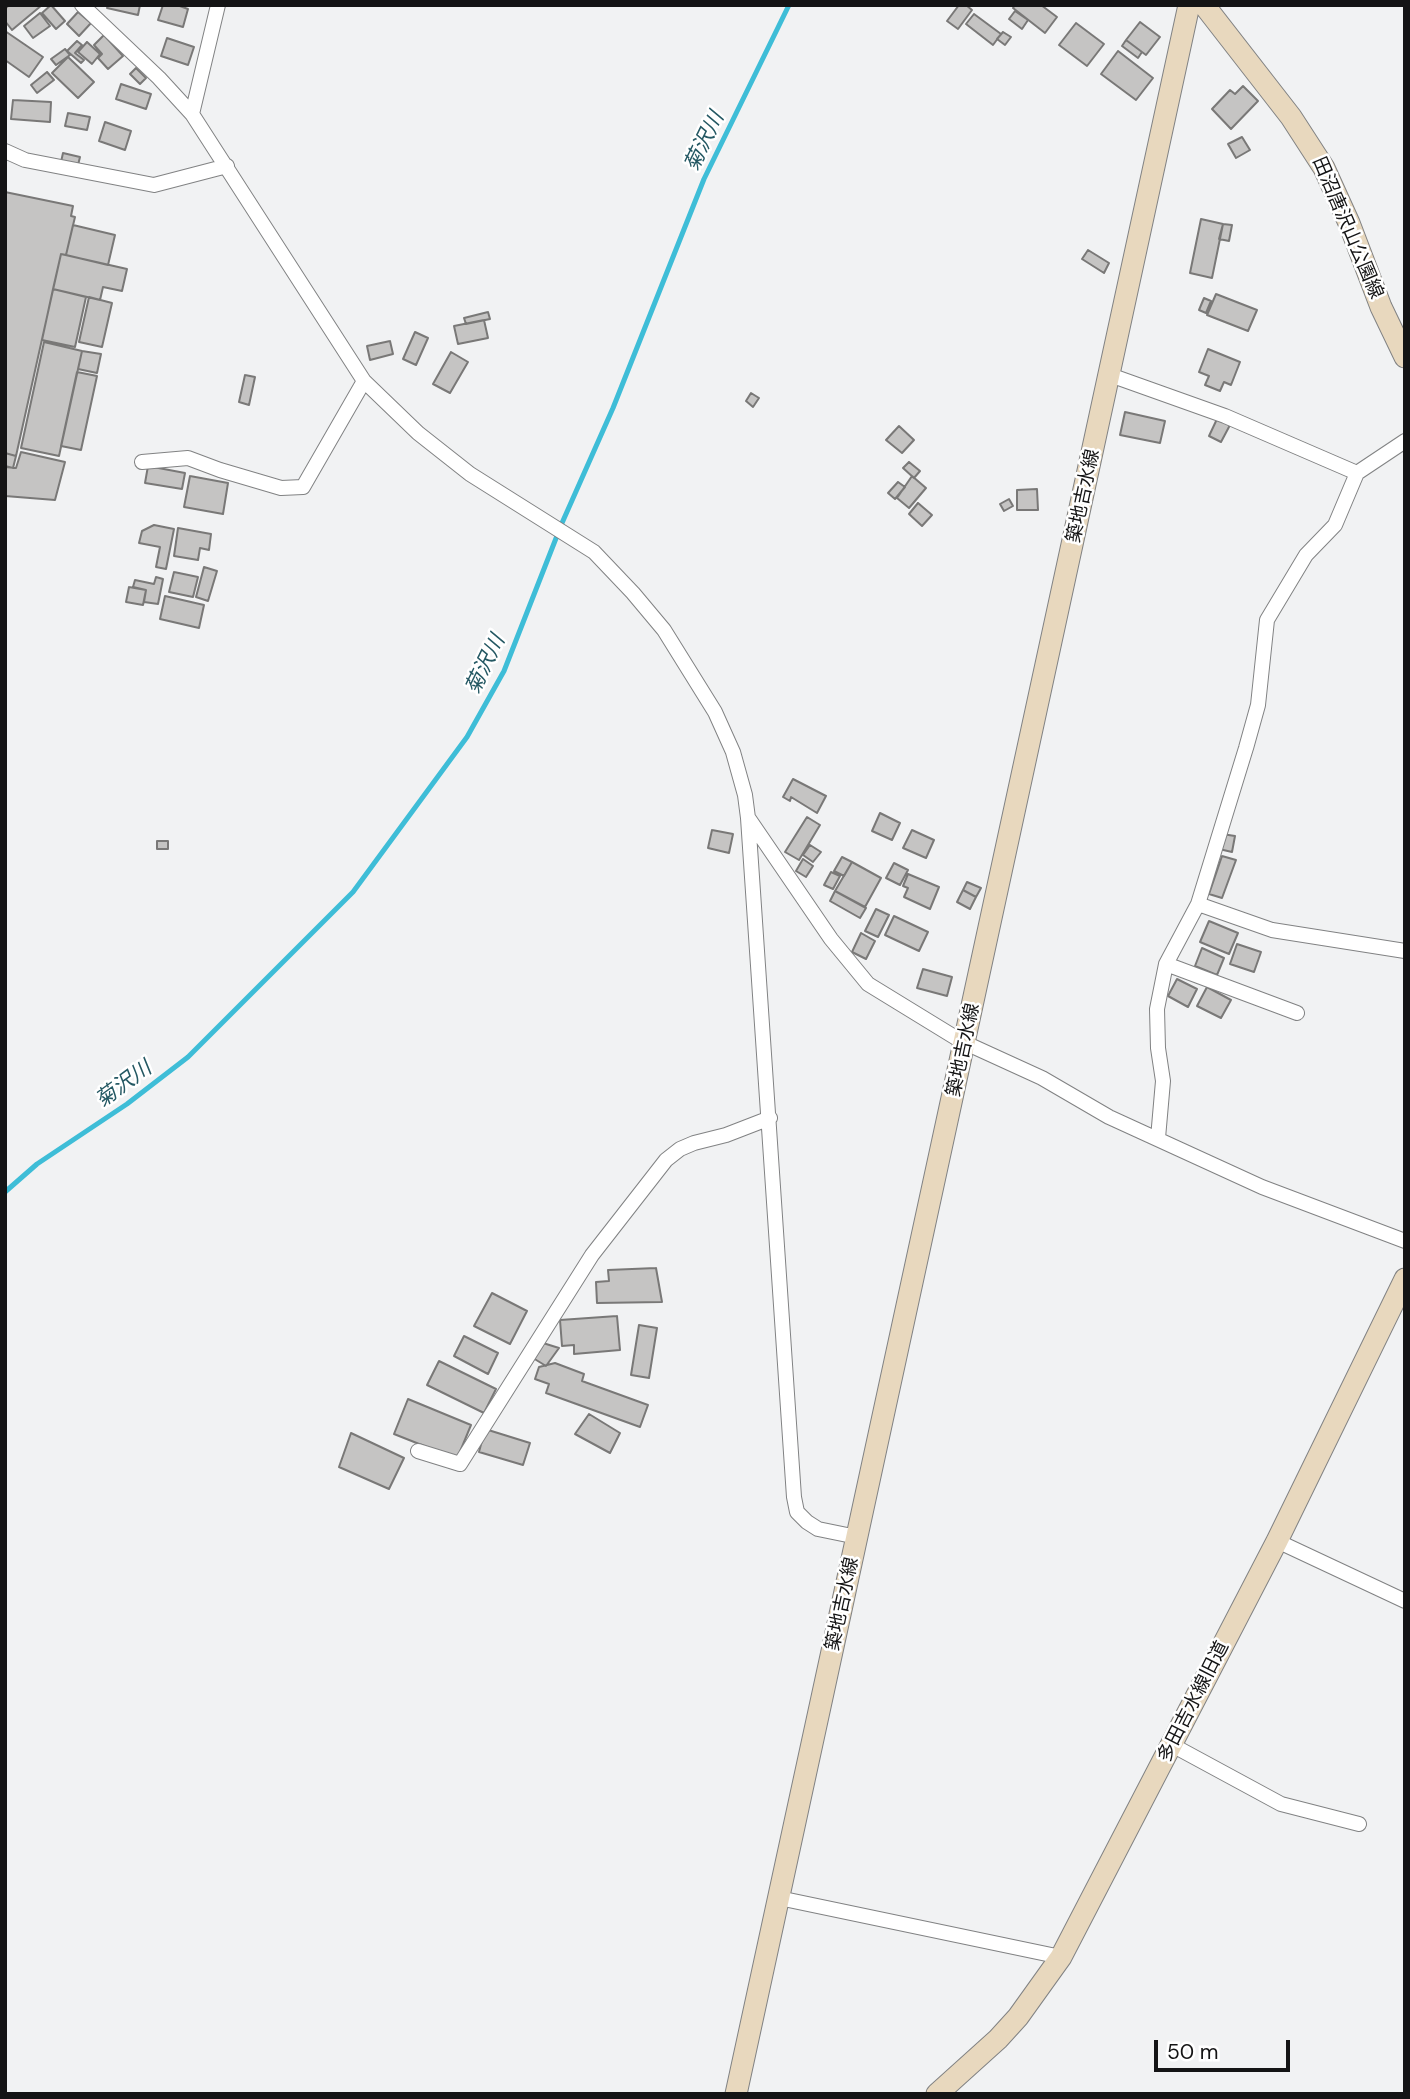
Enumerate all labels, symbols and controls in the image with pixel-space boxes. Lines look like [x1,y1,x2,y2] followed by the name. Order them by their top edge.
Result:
[680,108,730,176] water label: 菊沢川
[1307,154,1387,302] street label: 田沼唐沢山公園線
[1063,447,1105,545] street label: 築地吉水線
[461,631,511,699] water label: 菊沢川
[943,1001,985,1099] street label: 築地吉水線
[91,1056,157,1114] water label: 菊沢川
[822,1555,864,1653] street label: 築地吉水線
[1154,1638,1234,1766] street label: 多田吉水線旧道
[1158,2025,1294,2070] scale bar
[1167,2038,1218,2066] text: 50 m

